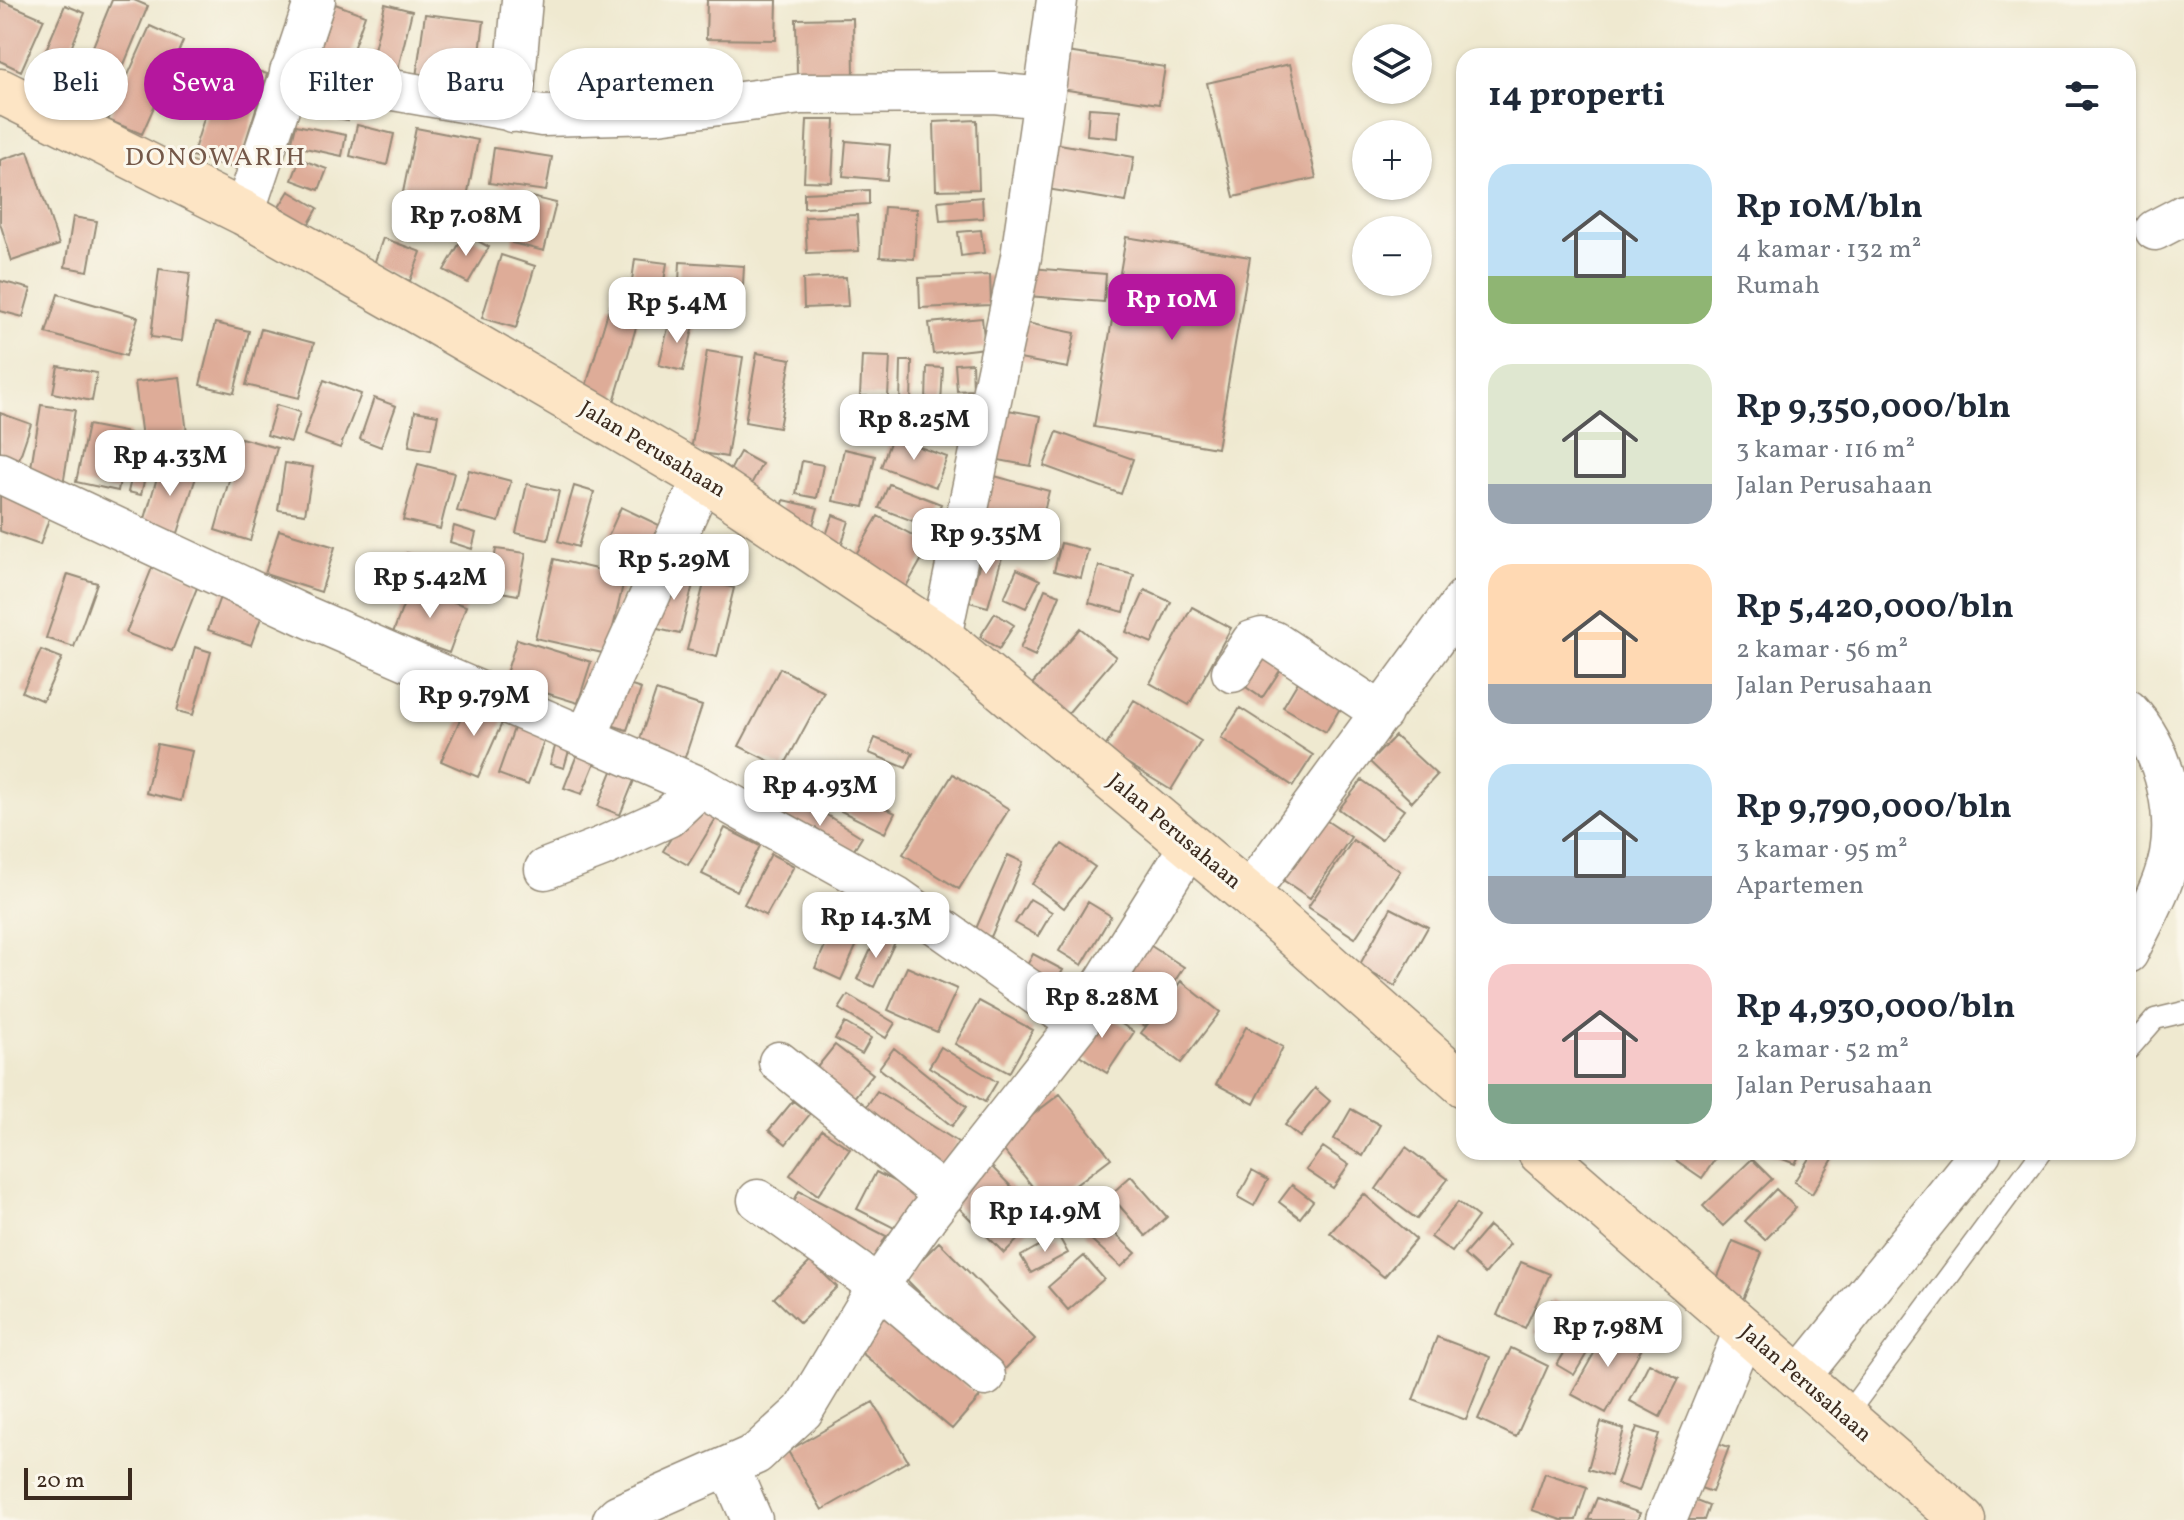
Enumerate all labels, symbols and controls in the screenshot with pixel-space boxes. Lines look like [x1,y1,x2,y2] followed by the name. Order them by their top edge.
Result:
[1352,24,1432,296] map controls
[1352,24,1432,104] button: layers
[24,48,128,120] chip: Beli
[144,48,264,120] chip: Sewa
[280,48,402,120] chip: Filter
[418,48,533,120] chip: Baru
[549,48,743,120] chip: Apartemen
[1488,73,1665,120] text: 14 properti
[2060,74,2104,118] icon: filters
[1352,120,1432,200] button: +
[125,140,307,176] district label: DONOWARIH
[1736,185,1923,232] text: Rp 10M/bln
[383,190,549,258] pin: Rp 7.08M
[1552,196,1648,292] icon: home
[410,198,522,234] text: Rp 7.08M
[1352,216,1432,296] button: −
[1736,232,1921,268] text: 4 kamar · 132 m²
[1736,268,1820,304] text: Rumah
[1107,274,1237,342] pin: Rp 10M
[603,277,751,345] pin: Rp 5.4M
[1126,282,1218,318] text: Rp 10M
[627,285,727,321] text: Rp 5.4M
[1736,385,2011,432] text: Rp 9,350,000/bln
[573,394,731,506] street label: Jalan Perusahaan
[831,394,997,462] pin: Rp 8.25M
[1552,396,1648,492] icon: home
[858,402,970,438] text: Rp 8.25M
[87,430,253,498] pin: Rp 4.33M
[1736,432,1915,468] text: 3 kamar · 116 m²
[113,438,227,474] text: Rp 4.33M
[1736,468,1932,504] text: Jalan Perusahaan
[903,508,1069,576] pin: Rp 9.35M
[930,516,1042,552] text: Rp 9.35M
[591,534,757,602] pin: Rp 5.29M
[618,542,730,578] text: Rp 5.29M
[347,552,513,620] pin: Rp 5.42M
[373,560,487,596] text: Rp 5.42M
[1736,585,2014,632] text: Rp 5,420,000/bln
[1552,596,1648,692] icon: home
[1736,632,1908,668] text: 2 kamar · 56 m²
[1736,668,1932,704] text: Jalan Perusahaan
[391,670,557,738] pin: Rp 9.79M
[418,678,530,714] text: Rp 9.79M
[737,760,903,828] pin: Rp 4.93M
[1100,767,1248,897] street label: Jalan Perusahaan
[762,768,878,804] text: Rp 4.93M
[1736,785,2012,832] text: Rp 9,790,000/bln
[1552,796,1648,892] icon: home
[1736,832,1908,868] text: 3 kamar · 95 m²
[1736,868,1864,904] text: Apartemen
[793,892,959,960] pin: Rp 14.3M
[820,900,932,936] text: Rp 14.3M
[1019,972,1185,1040] pin: Rp 8.28M
[1045,980,1159,1016] text: Rp 8.28M
[1736,985,2015,1032] text: Rp 4,930,000/bln
[1552,996,1648,1092] icon: home
[1736,1032,1909,1068] text: 2 kamar · 52 m²
[1736,1068,1932,1104] text: Jalan Perusahaan
[962,1186,1128,1254] pin: Rp 14.9M
[989,1194,1101,1230] text: Rp 14.9M
[1525,1301,1691,1369] pin: Rp 7.98M
[1553,1309,1663,1345] text: Rp 7.98M
[1732,1318,1878,1450] street label: Jalan Perusahaan
[24,1464,132,1500] scale bar
[36,1466,85,1497] text: 20 m

